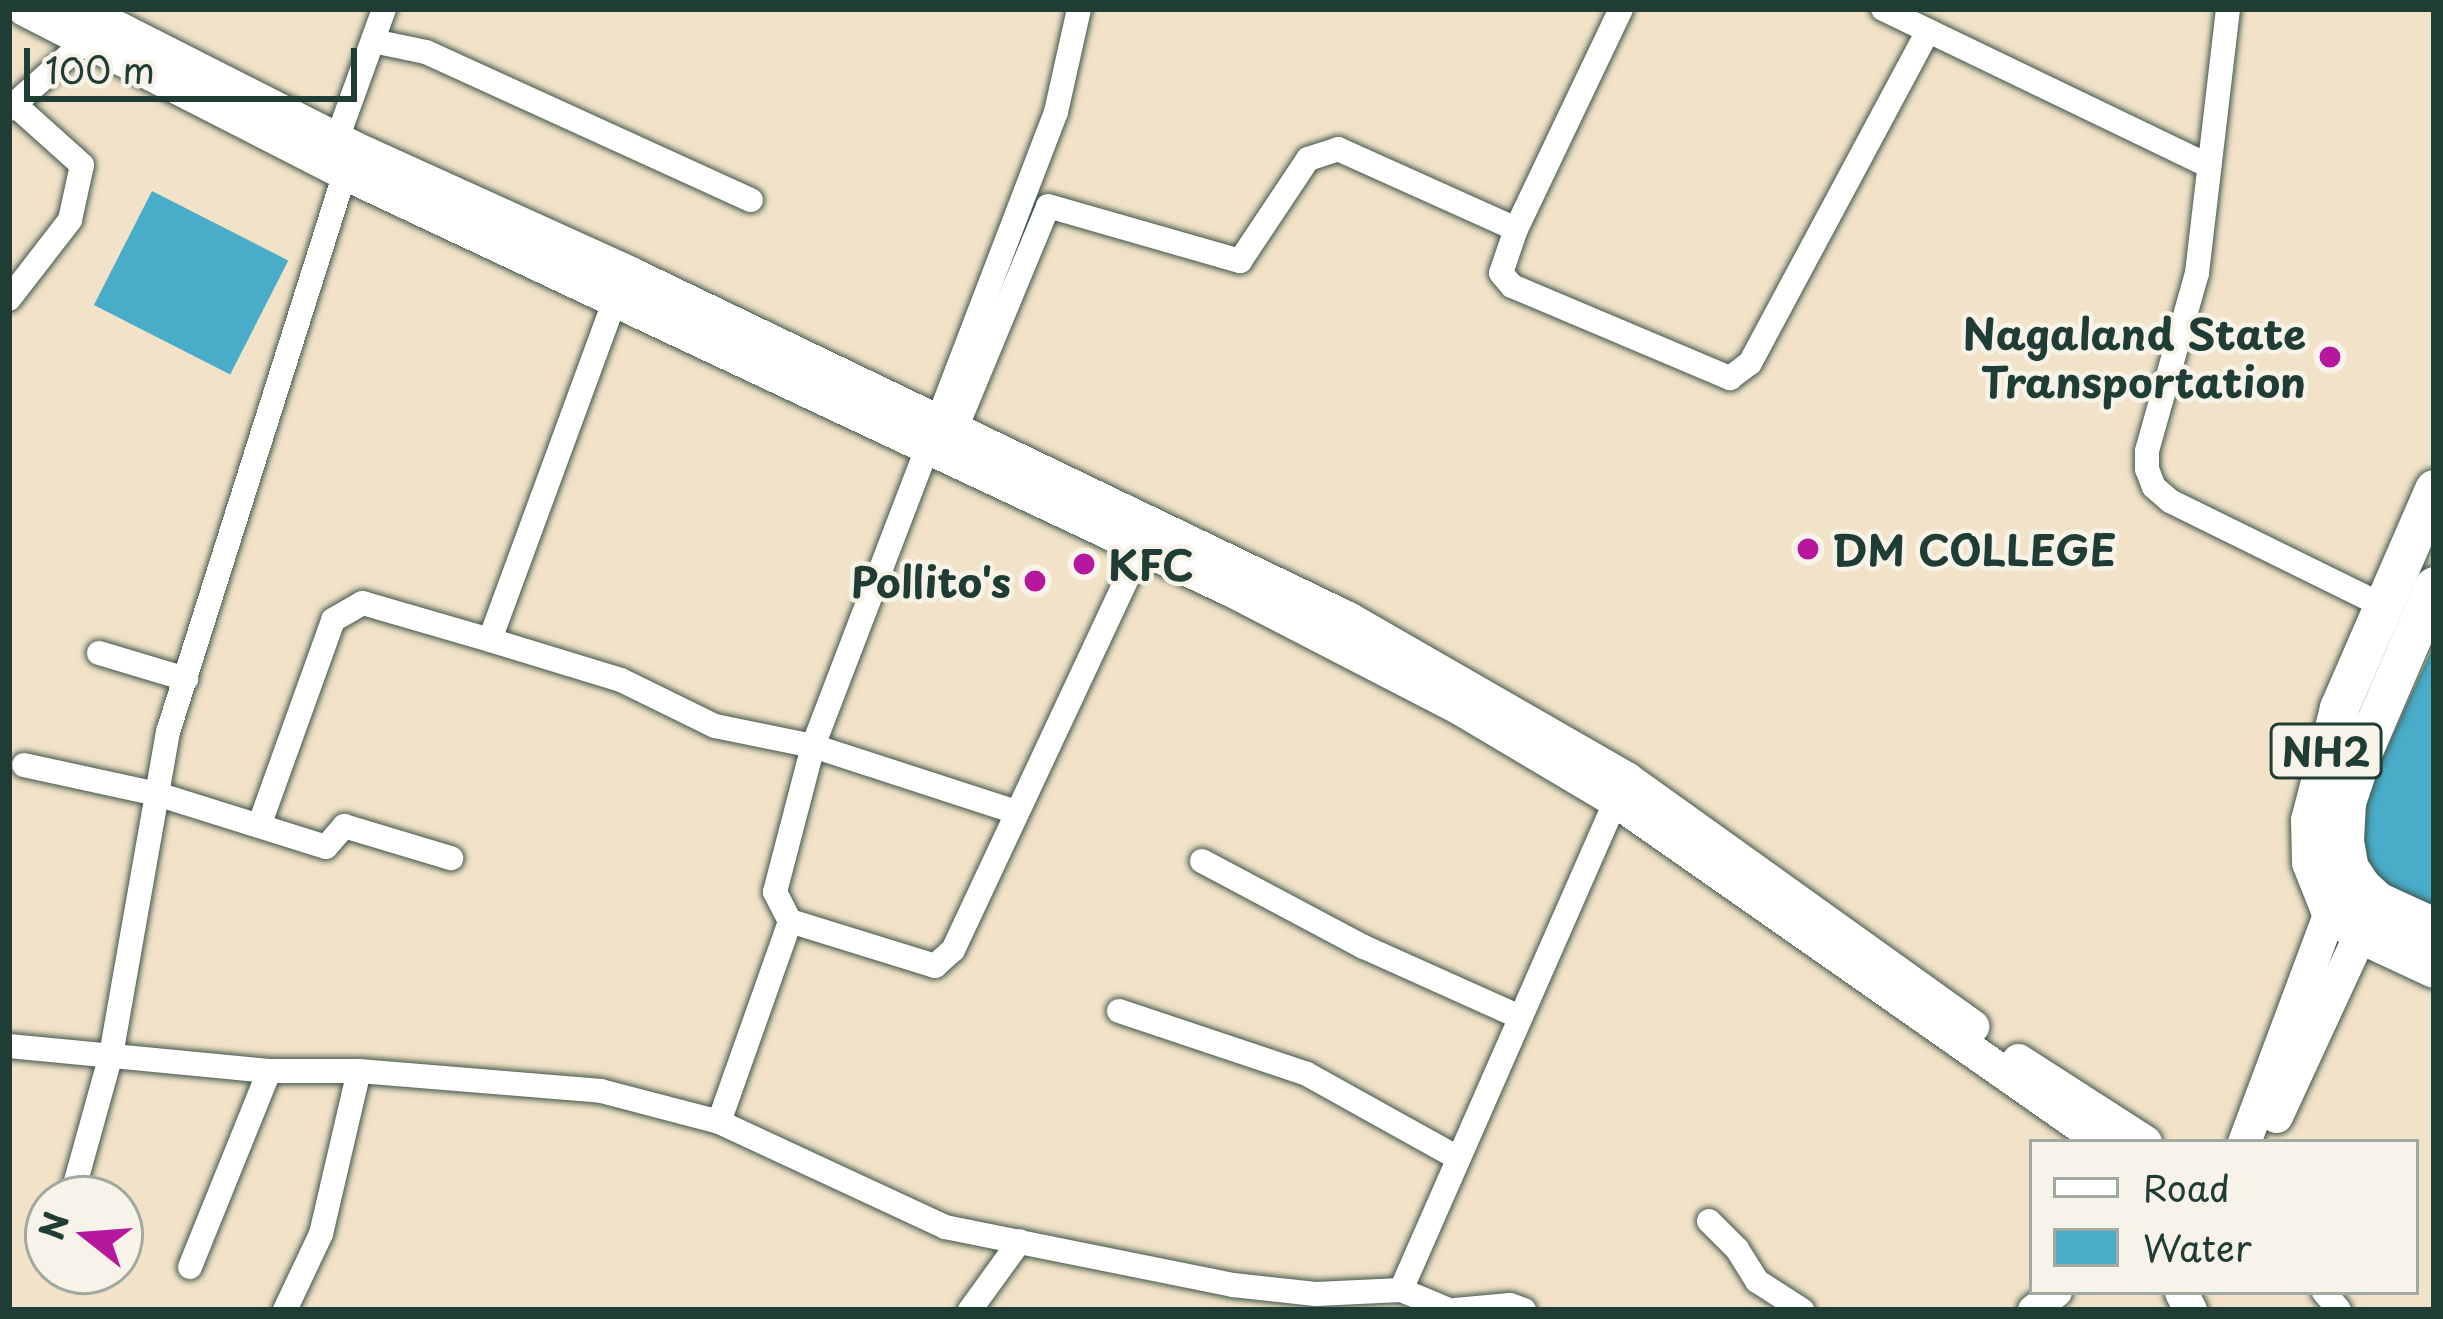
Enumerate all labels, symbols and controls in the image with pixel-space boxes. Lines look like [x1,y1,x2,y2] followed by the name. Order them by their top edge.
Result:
[30,24,363,98] scale bar
[45,42,155,96] text: 100 m
[1964,308,2306,406] place label: Nagaland State Transportation
[2317,344,2343,370] marker: Nagaland State Transportation
[1832,524,2115,574] place label: DM COLLEGE
[1795,536,1821,562] marker: DM COLLEGE
[1108,539,1194,589] place label: KFC
[1071,551,1097,577] marker: KFC
[851,556,1011,606] place label: Pollito's
[1022,568,1048,594] marker: Pollito's
[2269,718,2383,784] road number: NH2
[2029,1139,2419,1295] legend
[2143,1160,2230,1214] text: Road
[24,1175,144,1295] north arrow
[25,1206,80,1245] text: N
[2143,1220,2252,1274] text: Water

